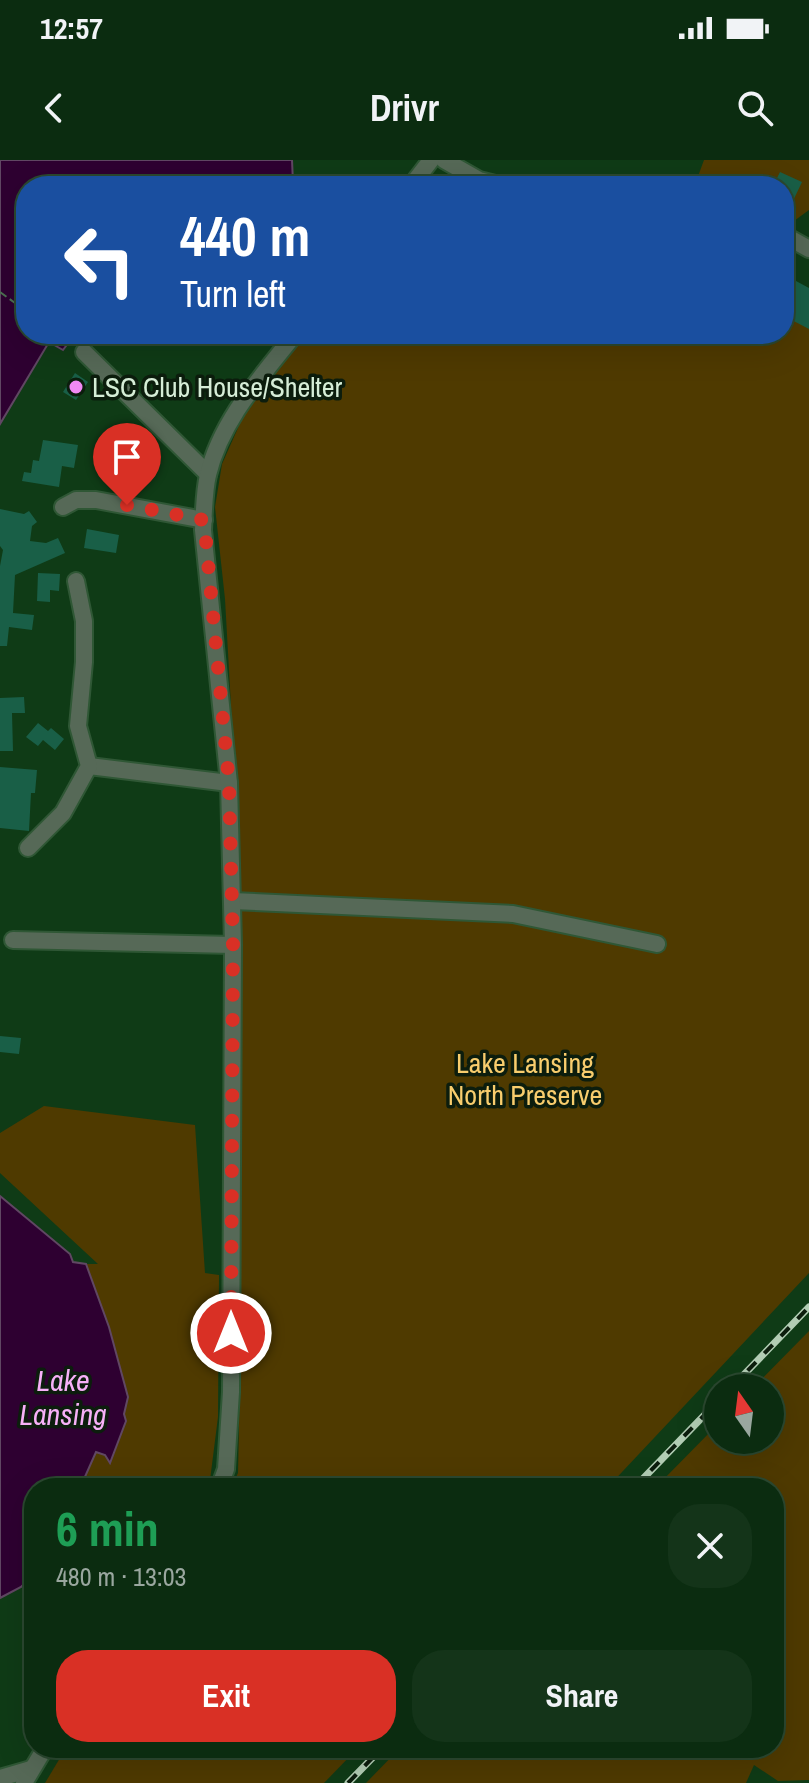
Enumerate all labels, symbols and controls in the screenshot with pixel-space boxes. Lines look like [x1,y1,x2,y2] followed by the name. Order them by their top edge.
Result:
[40,8,103,48] text: 12:57
[370,84,439,132] text: Drivr
[32,86,76,130] icon: back
[733,86,777,130] icon: search
[180,198,310,273] text: 440 m
[48,208,152,312] icon: left
[180,270,286,318] text: Turn left
[92,368,342,406] place label: LSC Club House/Shelter
[67,378,85,396] marker: LSC Club House/Shelter
[93,423,161,505] pin
[105,435,149,479] icon: arrive
[448,1044,602,1114] park label: Lake Lansing North Preserve
[189,1291,273,1375] position arrow
[19,1360,107,1434] water label: Lake Lansing
[704,1374,784,1454] north arrow
[704,1374,784,1454] map controls
[56,1496,159,1561] text: 6 min
[668,1504,752,1588] button: close
[56,1559,186,1594] text: 480 m · 13:03
[56,1650,396,1742] button: Exit
[412,1650,752,1742] button: Share

